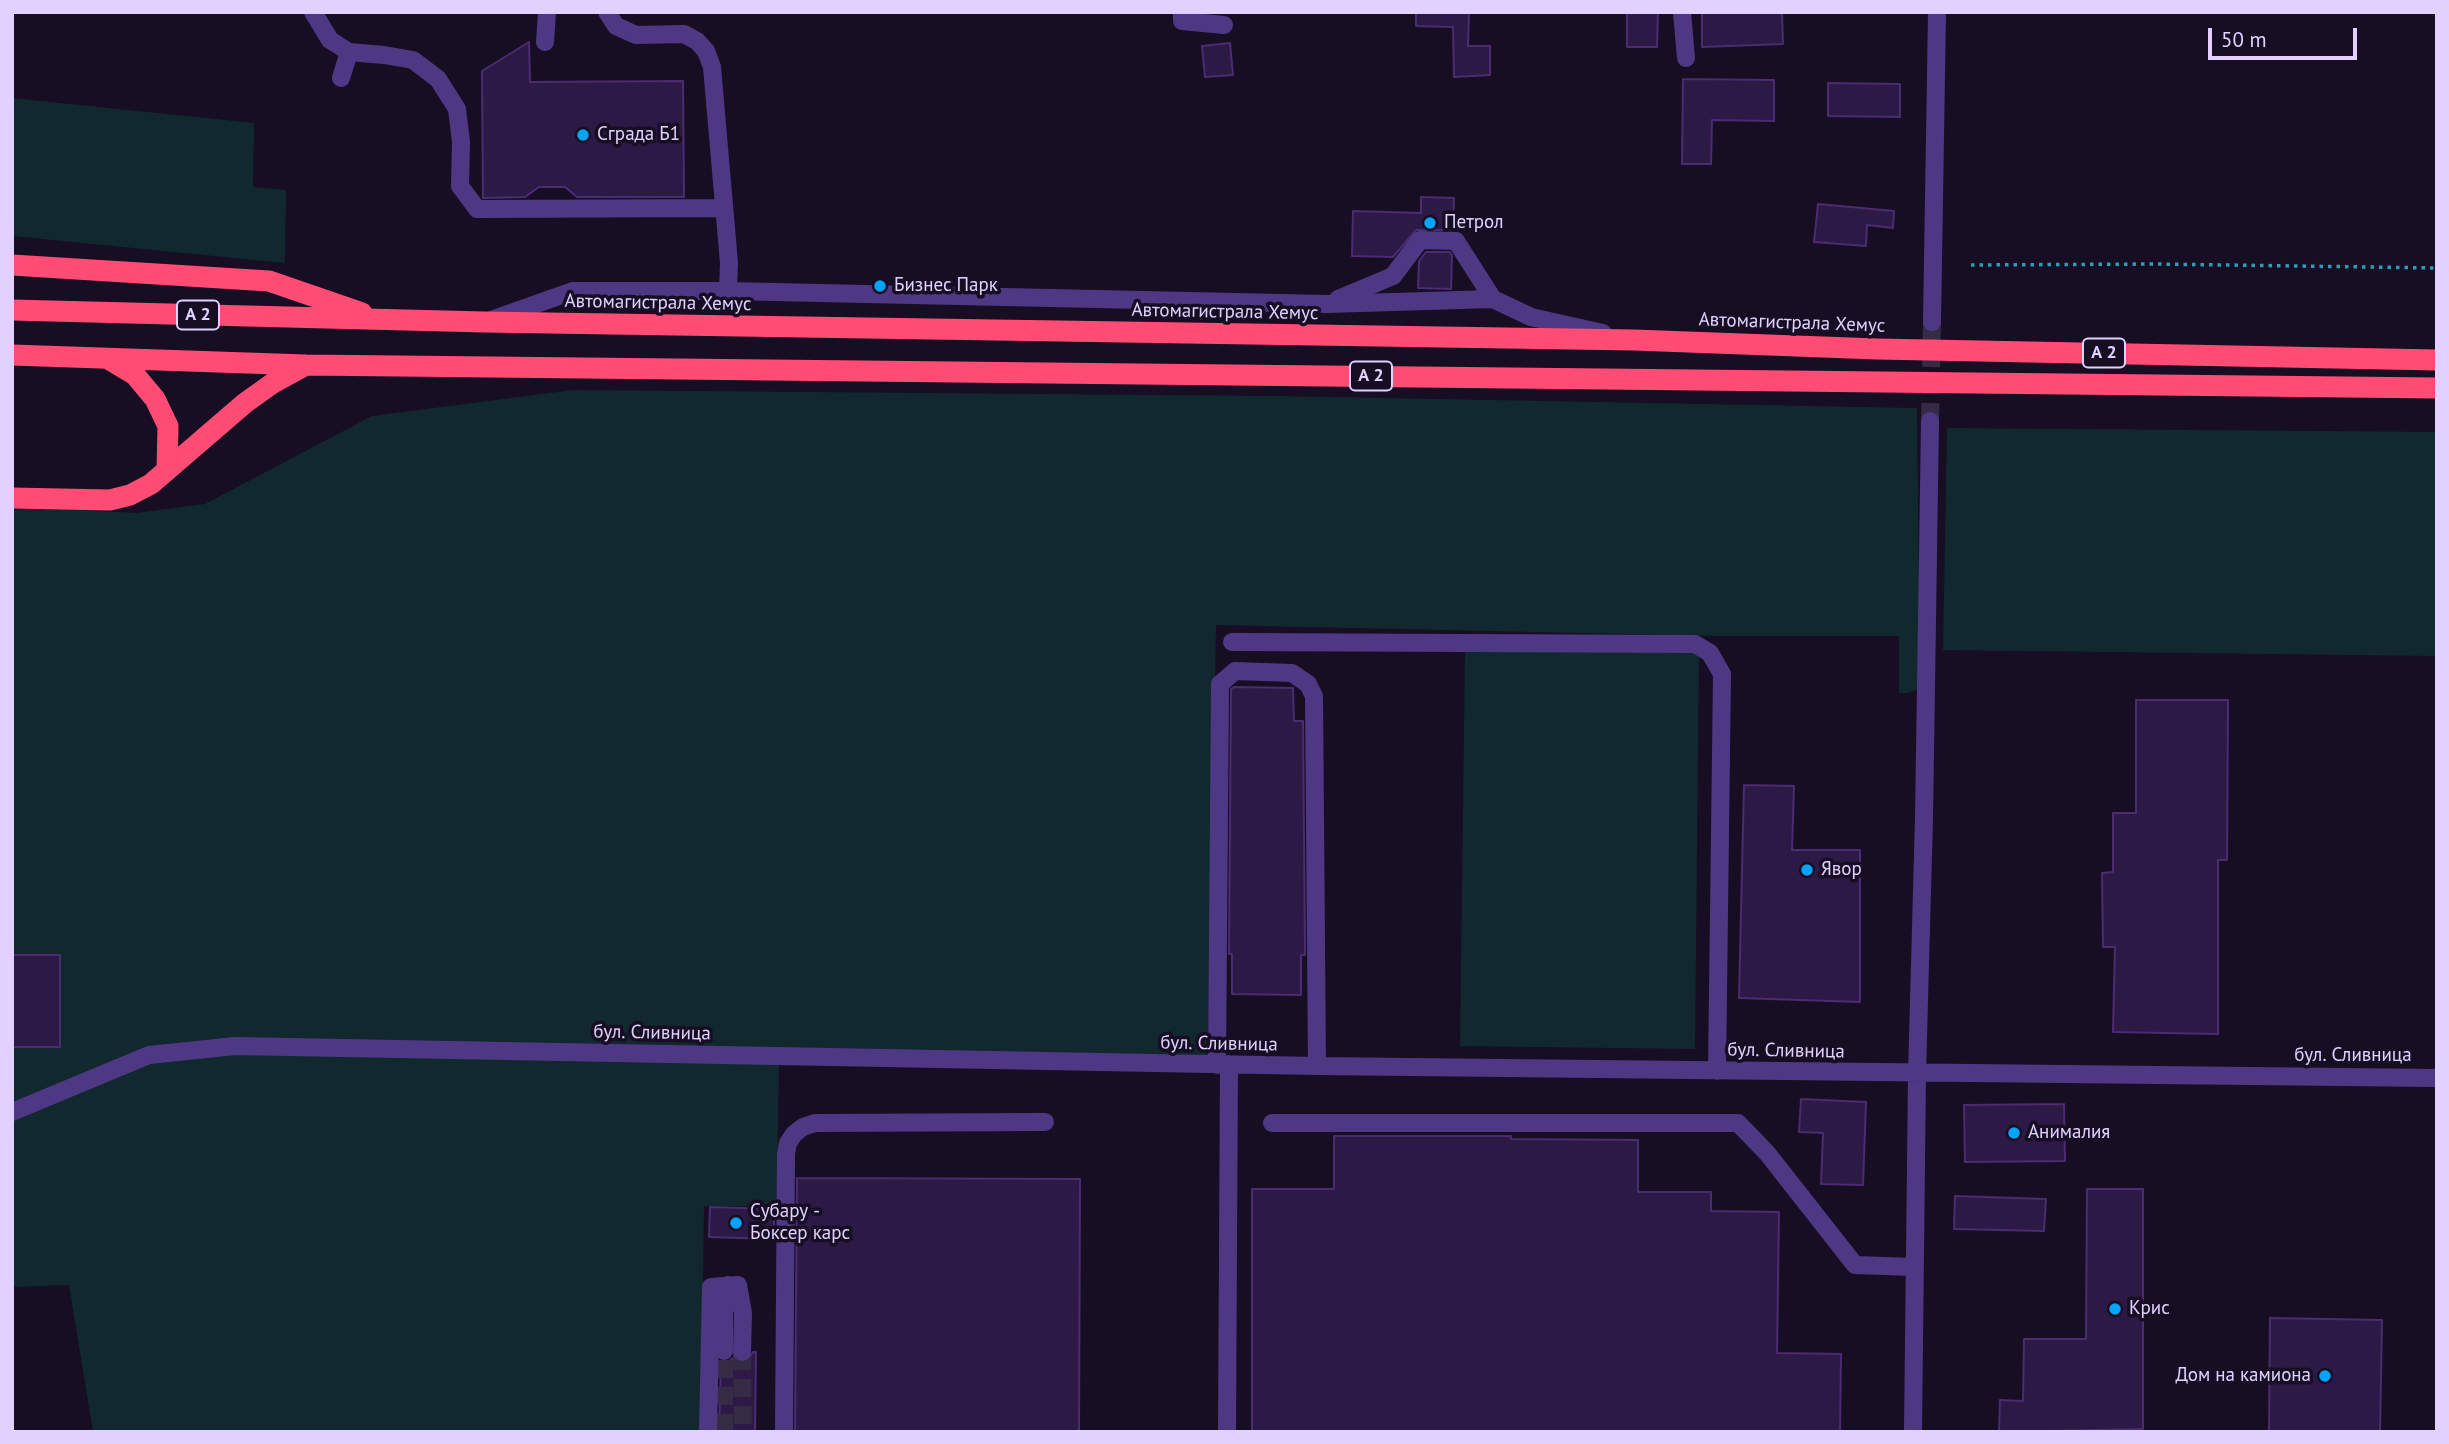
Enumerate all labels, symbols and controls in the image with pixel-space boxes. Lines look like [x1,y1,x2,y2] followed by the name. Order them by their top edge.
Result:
[2211,14,2360,58] scale bar
[2221,26,2267,53] text: 50 m
[597,124,680,146] place label: Сграда Б1
[575,127,591,143] marker: Сграда Б1
[1444,212,1504,234] place label: Петрол
[1422,215,1438,231] marker: Петрол
[894,275,998,297] place label: Бизнес Парк
[872,278,888,294] marker: Бизнес Парк
[564,290,752,316] street label: Автомагистрала Хемус
[1131,299,1319,325] street label: Автомагистрала Хемус
[177,300,219,330] road number: A 2
[1698,308,1886,338] street label: Автомагистрала Хемус
[2083,338,2125,368] road number: A 2
[1350,362,1392,390] road number: A 2
[1821,859,1862,881] place label: Явор
[1799,862,1815,878] marker: Явор
[593,1021,711,1045] street label: бул. Сливница
[1160,1032,1278,1056] street label: бул. Сливница
[1727,1039,1845,1063] street label: бул. Сливница
[2294,1045,2412,1067] street label: бул. Сливница
[2028,1122,2110,1144] place label: Анималия
[2006,1125,2022,1141] marker: Анималия
[750,1201,850,1245] place label: Субару - Боксер карс
[728,1215,744,1231] marker: Субару - Боксер карс
[2129,1298,2170,1320] place label: Крис
[2107,1301,2123,1317] marker: Крис
[2175,1365,2311,1387] place label: Дом на камиона
[2317,1368,2333,1384] marker: Дом на камиона

